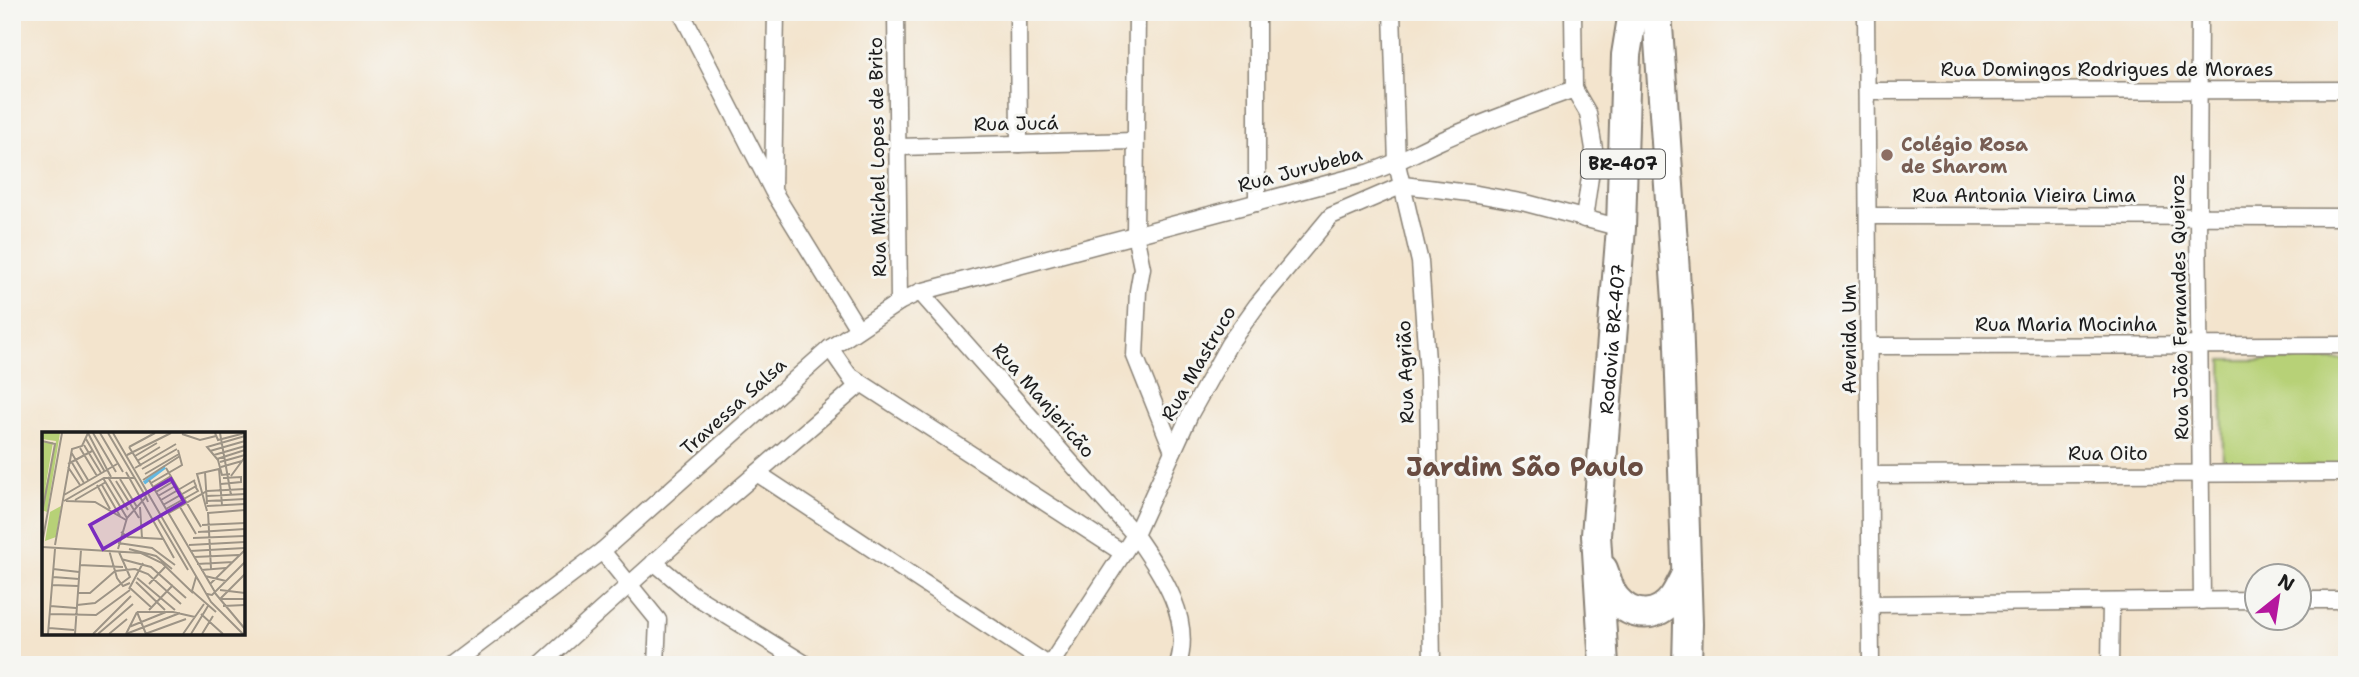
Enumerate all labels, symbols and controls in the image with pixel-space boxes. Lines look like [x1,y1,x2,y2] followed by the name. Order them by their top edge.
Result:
[863,37,892,277] street label: Rua Michel Lopes de Brito
[1940,57,2274,82] street label: Rua Domingos Rodrigues de Moraes
[973,110,1059,137] street label: Rua Jucá
[1901,132,2028,179] place label: Colégio Rosa de Sharom
[1235,141,1365,198] street label: Rua Jurubeba
[1879,147,1895,163] marker: Colégio Rosa de Sharom
[1581,149,1665,178] road number: BR-407
[2165,174,2194,440] street label: Rua João Fernandes Queiroz
[1912,183,2136,208] street label: Rua Antonia Vieira Lima
[1594,263,1631,415] street label: Rodovia BR-407
[1837,284,1862,394] street label: Avenida Um
[1155,301,1241,425] street label: Rua Mastruco
[1975,312,2157,337] street label: Rua Maria Mocinha
[1391,320,1420,424] street label: Rua Agrião
[987,338,1100,463] street label: Rua Manjericão
[675,352,792,461] street label: Travessa Salsa
[42,432,245,635] inset map
[2068,441,2148,466] street label: Rua Oito
[1406,449,1644,484] district label: Jardim São Paulo
[2244,562,2314,632] north arrow
[2273,568,2299,597] text: N

